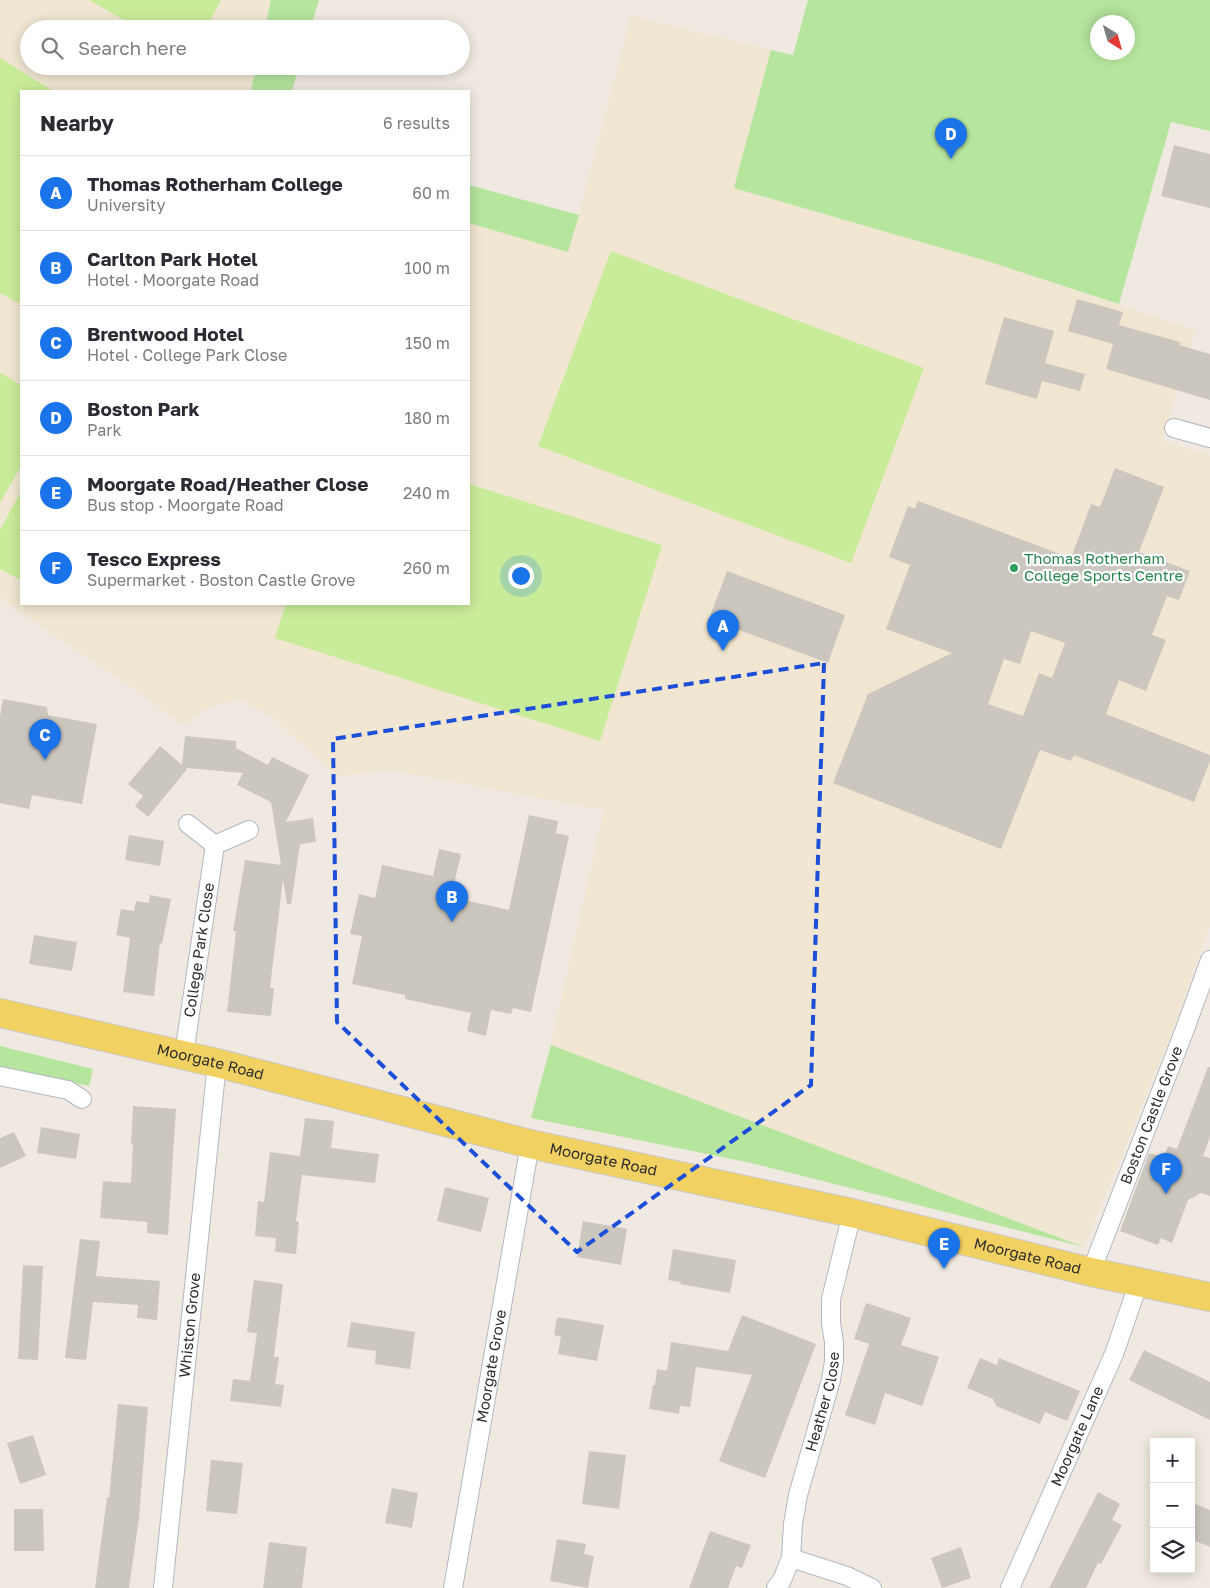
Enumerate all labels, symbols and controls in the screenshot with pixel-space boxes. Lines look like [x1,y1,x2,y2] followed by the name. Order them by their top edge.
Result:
[1090,15,1135,60] north arrow
[20,20,470,75] search box
[38,34,66,62] icon: search
[78,36,187,59] text: Search here
[40,110,114,136] text: Nearby
[383,113,450,133] text: 6 results
[935,118,967,159] pin: D
[87,172,343,195] text: Thomas Rotherham College
[50,183,62,203] text: A
[412,183,450,203] text: 60 m
[87,195,165,215] text: University
[87,247,258,270] text: Carlton Park Hotel
[50,258,62,278] text: B
[404,258,450,278] text: 100 m
[87,270,259,290] text: Hotel · Moorgate Road
[87,322,244,345] text: Brentwood Hotel
[50,333,62,353] text: C
[405,333,450,353] text: 150 m
[87,345,287,365] text: Hotel · College Park Close
[87,397,199,420] text: Boston Park
[50,408,62,428] text: D
[404,408,450,428] text: 180 m
[87,420,122,440] text: Park
[87,472,368,495] text: Moorgate Road/Heather Close
[51,483,61,503] text: E
[403,483,450,503] text: 240 m
[87,495,284,515] text: Bus stop · Moorgate Road
[87,547,221,570] text: Tesco Express
[1024,549,1183,584] place label: Thomas Rotherham College Sports Centre
[51,558,61,578] text: F
[403,558,450,578] text: 260 m
[1008,562,1020,574] marker: Thomas Rotherham College Sports Centre
[508,563,534,589] your location
[87,570,355,590] text: Supermarket · Boston Castle Grove
[707,610,739,651] pin: A
[29,719,61,760] pin: C
[180,881,217,1019] street label: College Park Close
[436,881,468,922] pin: B
[155,1039,266,1083] street label: Moorgate Road
[1116,1043,1186,1187] street label: Boston Castle Grove
[548,1138,659,1179] street label: Moorgate Road
[1150,1153,1182,1194] pin: F
[928,1228,960,1269] pin: E
[972,1233,1083,1277] street label: Moorgate Road
[175,1272,203,1379] street label: Whiston Grove
[472,1308,509,1424] street label: Moorgate Grove
[801,1352,842,1454] street label: Heather Close
[1046,1383,1107,1489] street label: Moorgate Lane
[1150,1438,1195,1573] map controls
[1150,1438,1195,1483] button: +
[1150,1483,1195,1528] button: −
[1150,1528,1195,1573] button: layers

